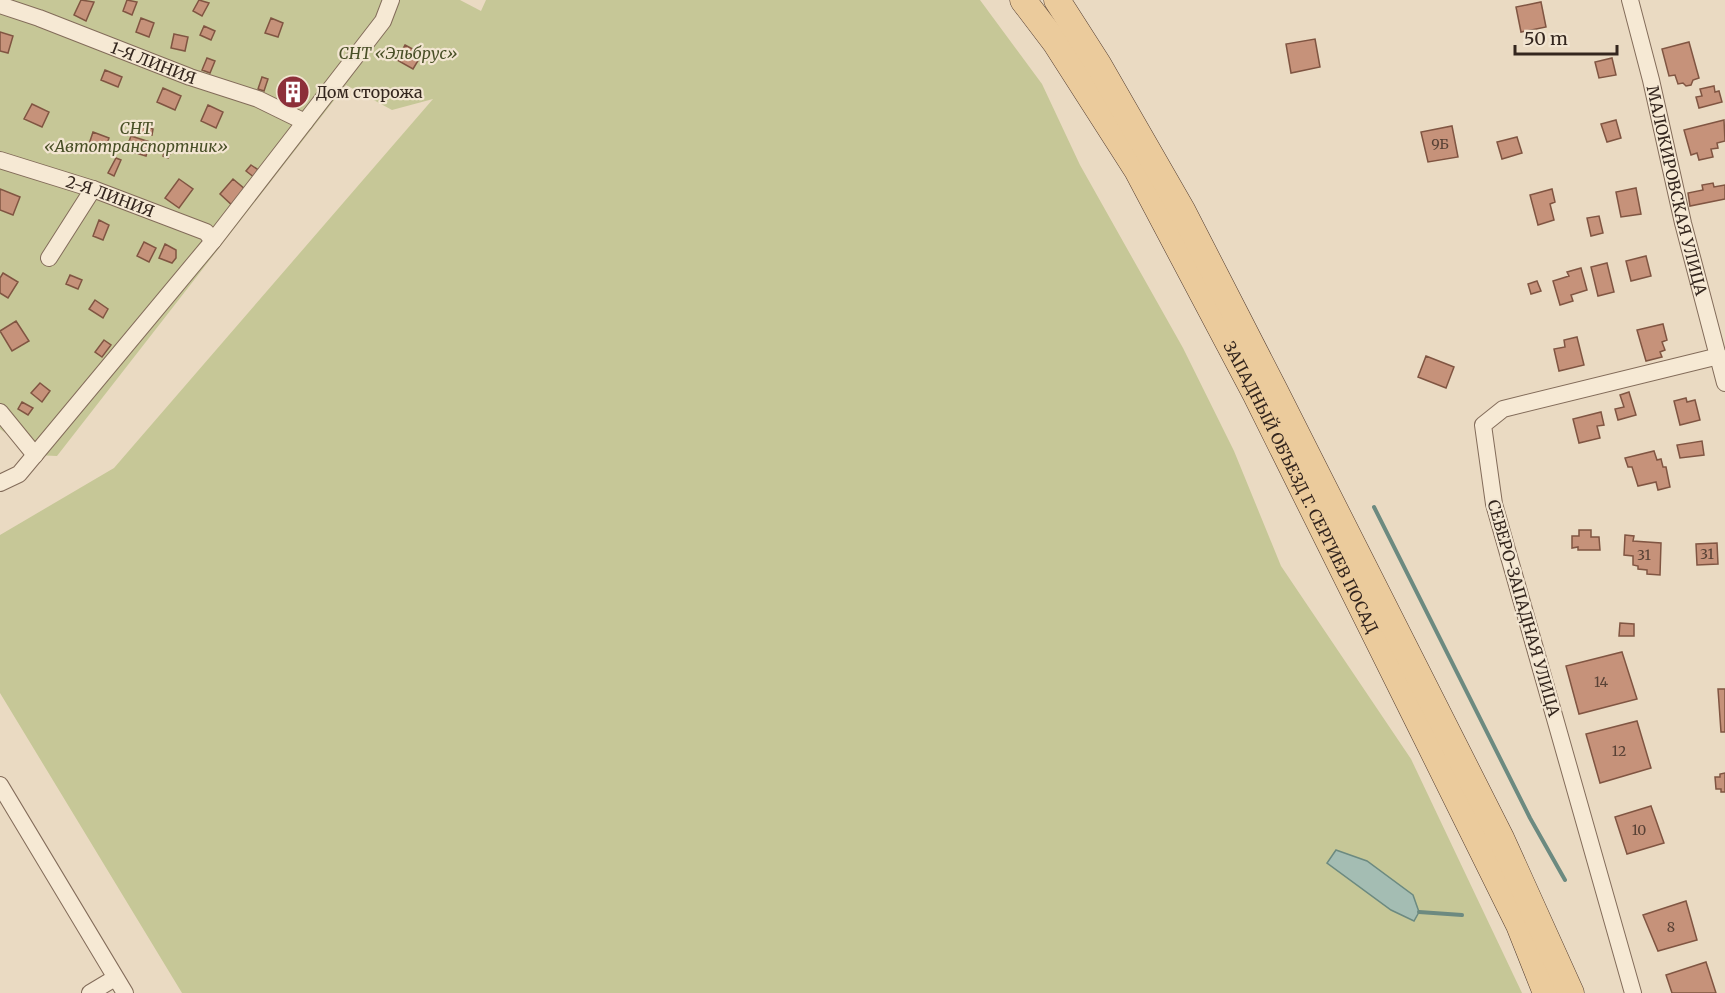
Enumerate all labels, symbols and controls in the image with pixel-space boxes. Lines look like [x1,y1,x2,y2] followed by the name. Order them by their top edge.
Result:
[1515,18,1617,56] scale bar
[1524,27,1568,50] text: 50 m
[108,37,199,88] street label: 1-Я ЛИНИЯ
[338,43,458,63] park label: СНТ «Эльбрус»
[275,74,311,110] building icon: Дом сторожа
[316,82,423,102] place label: Дом сторожа
[1643,83,1712,298] street label: МАЛОКИРОВСКАЯ УЛИЦА
[44,118,228,156] park label: СНТ «Автотранспортник»
[1431,135,1449,153] house number: 9Б
[64,171,157,221] street label: 2-Я ЛИНИЯ
[1219,338,1383,636] street label: ЗАПАДНЫЙ ОБЪЕЗД Г. СЕРГИЕВ ПОСАД
[1483,497,1565,719] street label: СЕВЕРО-ЗАПАДНАЯ УЛИЦА
[1700,545,1714,563] house number: 31
[1637,546,1651,564] house number: 31
[1594,673,1608,691] house number: 14
[1612,742,1626,760] house number: 12
[1632,821,1646,839] house number: 10
[1667,918,1675,936] house number: 8

